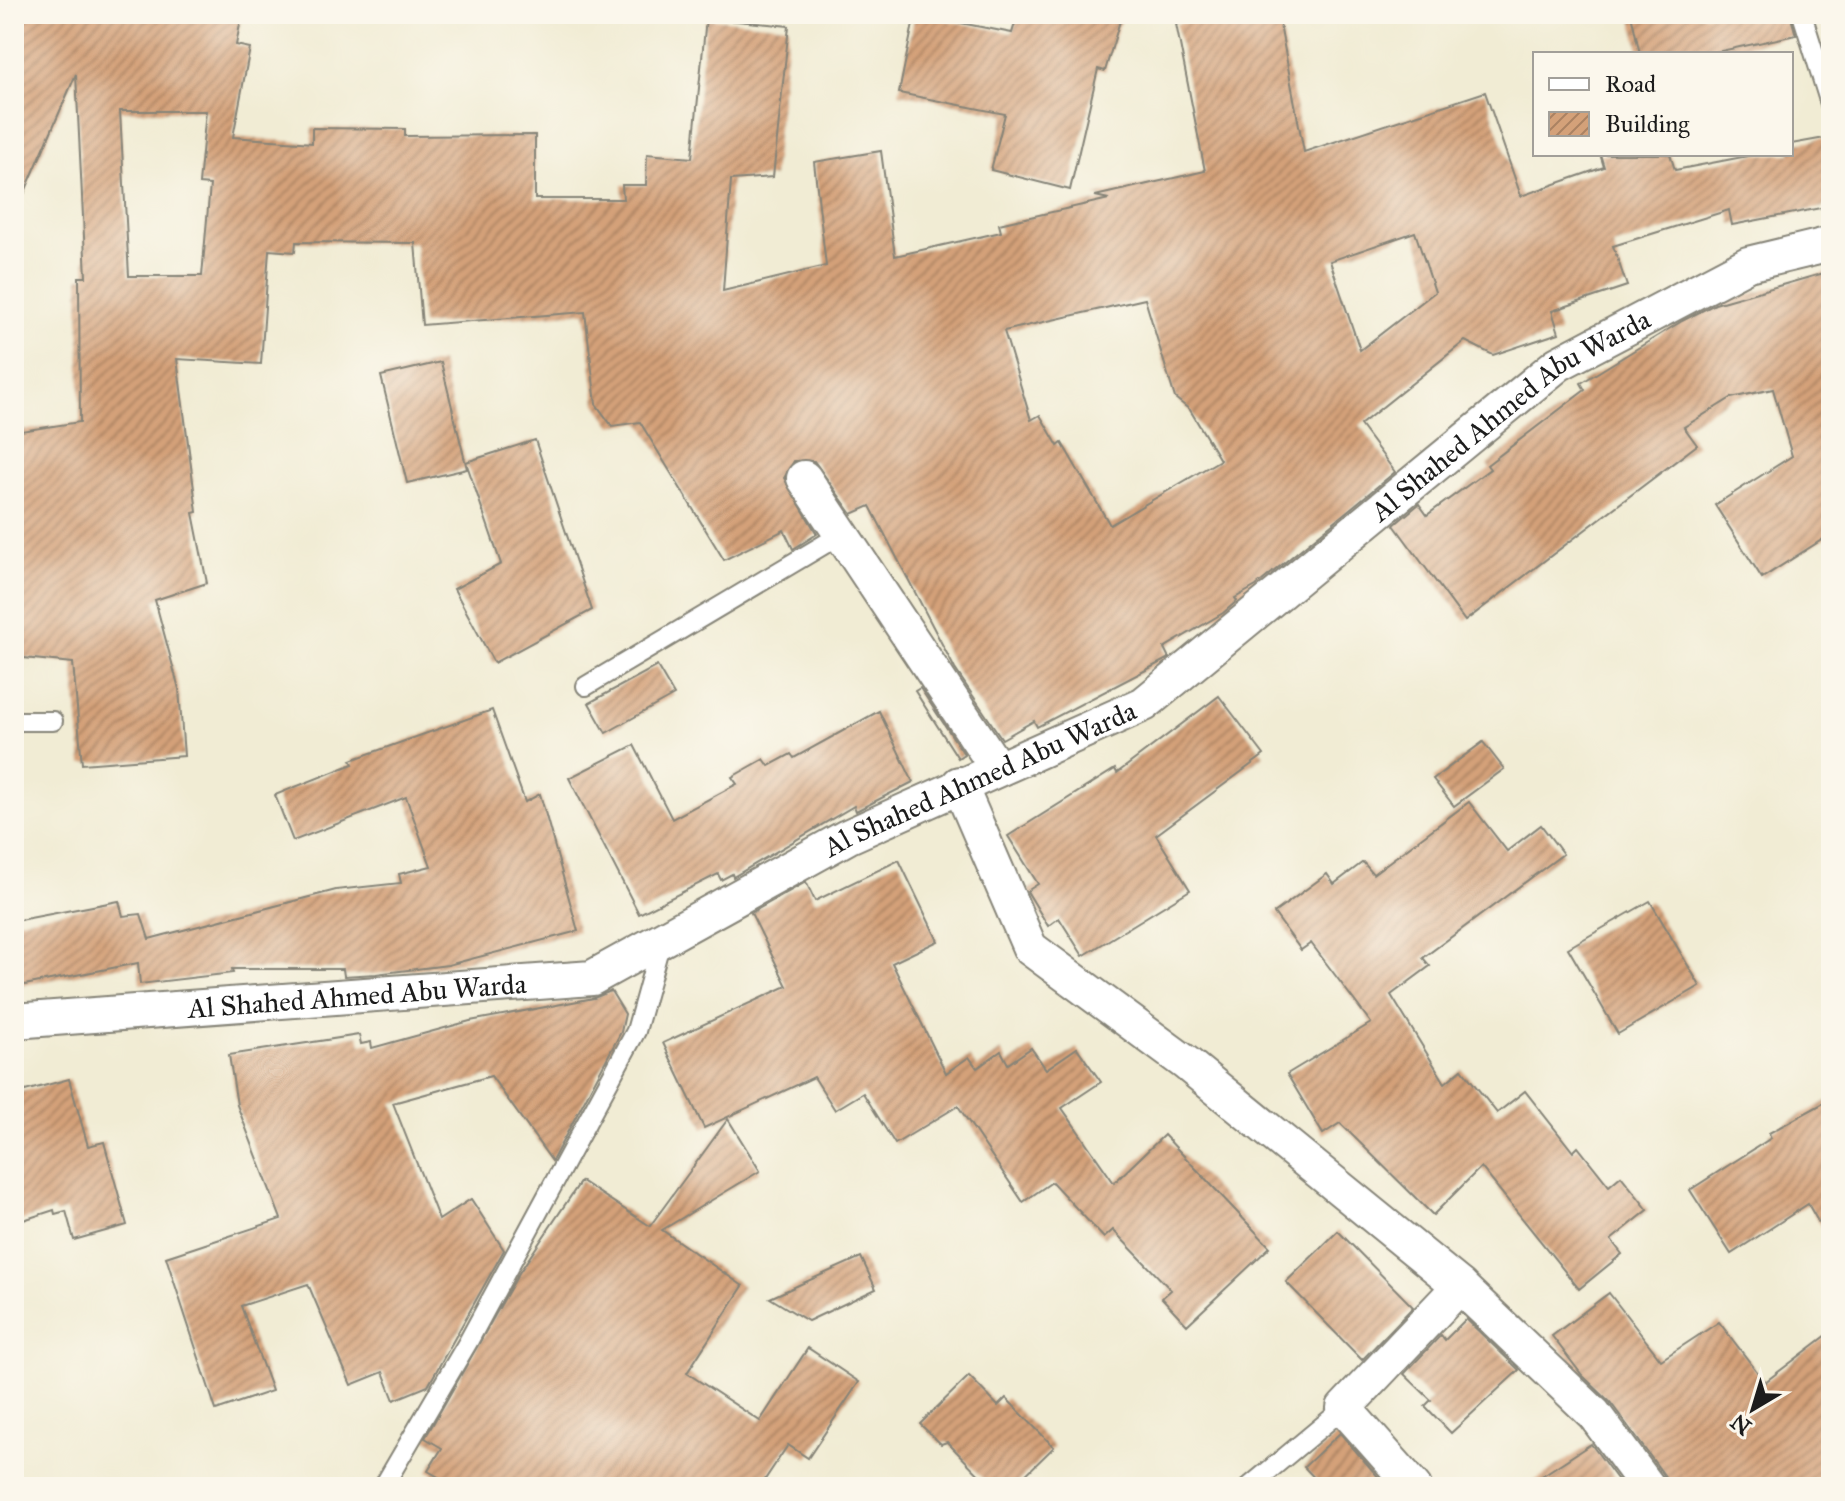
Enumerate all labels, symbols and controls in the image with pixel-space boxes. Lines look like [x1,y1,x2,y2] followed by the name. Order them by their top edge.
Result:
[1533,52,1793,156] legend
[1605,69,1656,99] text: Road
[1605,109,1690,139] text: Building
[1363,302,1656,530] street label: Al Shahed Ahmed Abu Warda
[816,693,1142,865] street label: Al Shahed Ahmed Abu Warda
[186,966,528,1026] street label: Al Shahed Ahmed Abu Warda
[1713,1369,1793,1449] north arrow
[1725,1408,1757,1441] text: N

